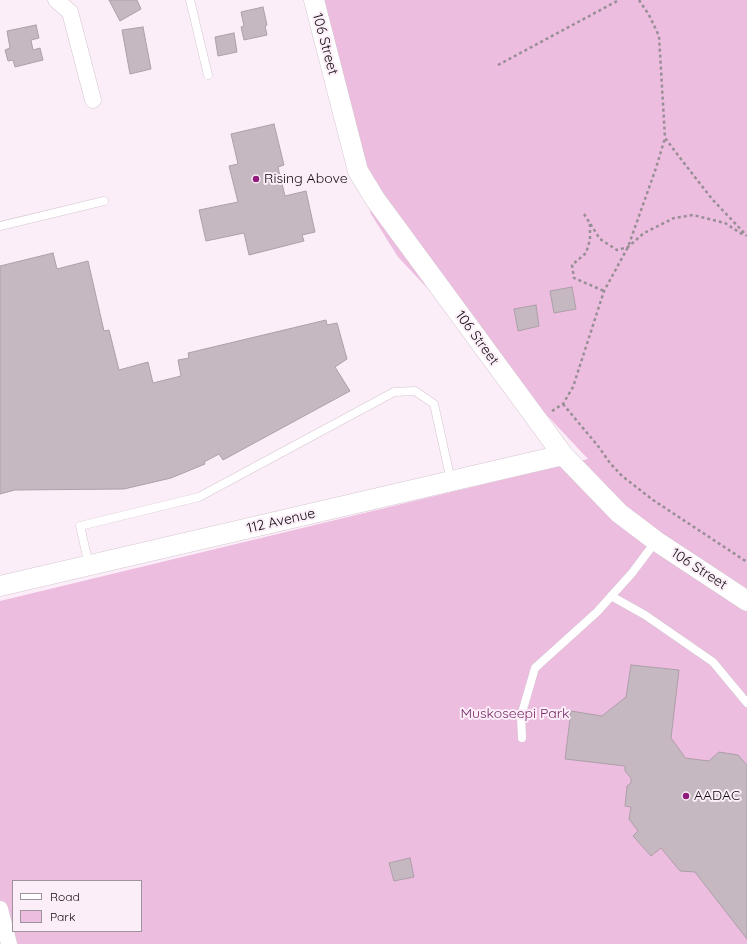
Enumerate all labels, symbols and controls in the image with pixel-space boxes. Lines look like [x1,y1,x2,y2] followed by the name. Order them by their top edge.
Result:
[309,11,341,77] street label: 106 Street
[264,171,348,187] place label: Rising Above
[251,174,261,184] marker: Rising Above
[452,308,502,368] street label: 106 Street
[245,505,317,537] street label: 112 Avenue
[668,545,730,593] street label: 106 Street
[460,706,570,722] park label: Muskoseepi Park
[694,788,740,804] place label: AADAC
[681,791,691,801] marker: AADAC
[12,880,142,932] legend
[50,889,80,904] text: Road
[50,909,75,924] text: Park

